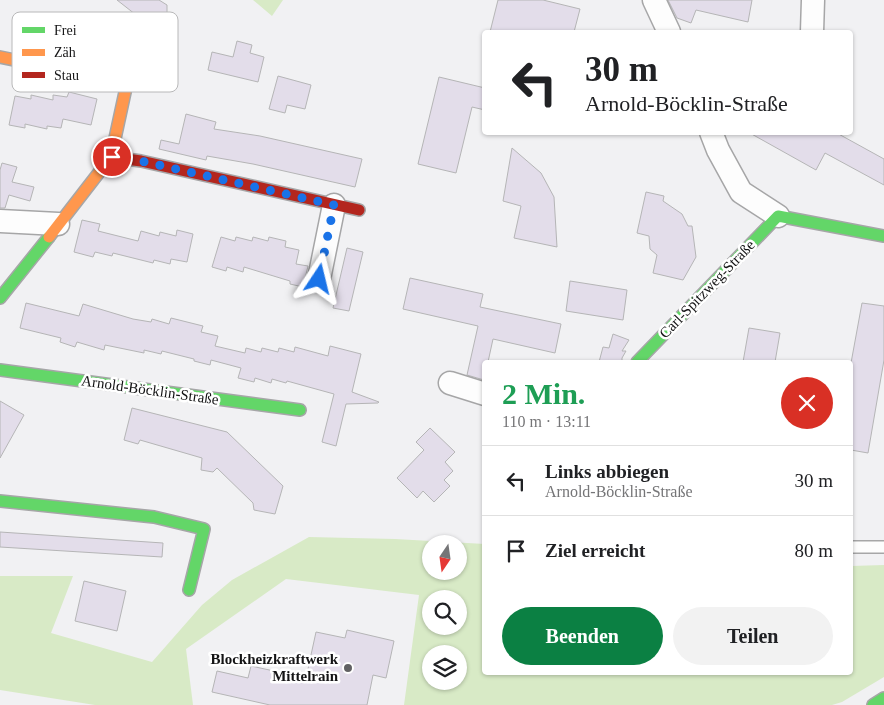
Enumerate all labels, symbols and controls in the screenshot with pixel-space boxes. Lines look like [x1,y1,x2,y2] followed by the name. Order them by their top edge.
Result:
[12,12,178,92] legend
[54,23,77,38] text: Frei
[54,45,76,60] text: Zäh
[502,50,567,115] icon: left
[585,50,658,89] text: 30 m
[54,68,79,83] text: Stau
[585,91,788,116] text: Arnold-Böcklin-Straße
[91,136,133,178] pin
[98,143,126,171] icon: arrive
[656,236,758,341] street label: Carl-Spitzweg-Straße
[292,252,344,304] position arrow
[80,372,220,408] street label: Arnold-Böcklin-Straße
[502,377,585,410] text: 2 Min.
[781,377,833,429] button: close
[502,413,591,430] text: 110 m · 13:11
[545,461,669,482] text: Links abbiegen
[502,467,530,495] icon: left
[794,470,833,491] text: 30 m
[545,483,693,500] text: Arnold-Böcklin-Straße
[422,535,468,580] north arrow
[422,535,467,690] map controls
[502,537,530,565] icon: arrive
[545,540,645,561] text: Ziel erreicht
[794,540,833,561] text: 80 m
[422,590,467,635] button: search
[502,607,663,665] button: Beenden
[673,607,833,665] button: Teilen
[422,645,467,690] button: layers
[211,651,339,684] place label: Blockheizkraftwerk Mittelrain
[342,662,354,674] marker: Blockheizkraftwerk Mittelrain

